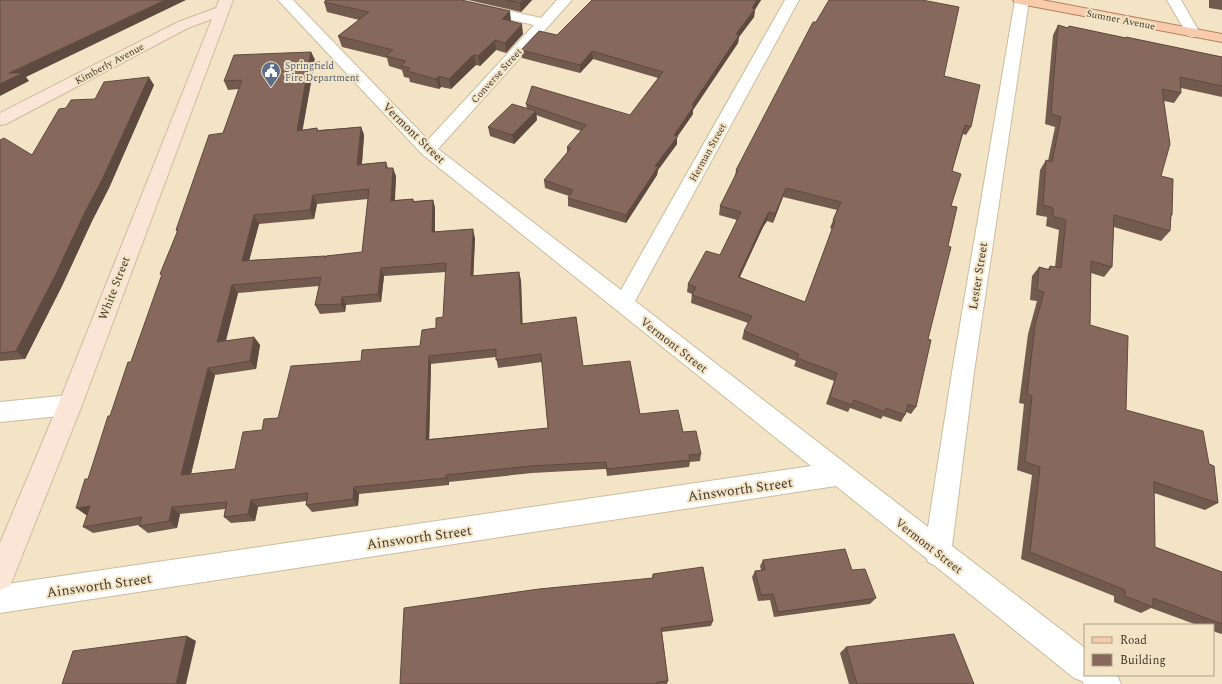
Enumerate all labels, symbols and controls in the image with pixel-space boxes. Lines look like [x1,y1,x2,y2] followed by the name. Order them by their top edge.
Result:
[1085,5,1157,35] street label: Sumner Avenue
[72,39,147,89] street label: Kimberly Avenue
[467,44,526,107] street label: Converse Street
[285,58,360,86] place label: Springfield Fire Department
[260,60,282,88] public building icon: Springfield Fire Department
[378,98,450,168] street label: Vermont Street
[685,120,731,185] street label: Herman Street
[964,241,993,311] street label: Lester Street
[94,253,135,323] street label: White Street
[636,313,712,378] street label: Vermont Street
[686,472,794,507] street label: Ainsworth Street
[891,514,967,579] street label: Vermont Street
[365,520,473,555] street label: Ainsworth Street
[45,568,153,603] street label: Ainsworth Street
[1084,624,1214,676] legend
[1120,631,1147,650] text: Road
[1120,651,1166,670] text: Building

